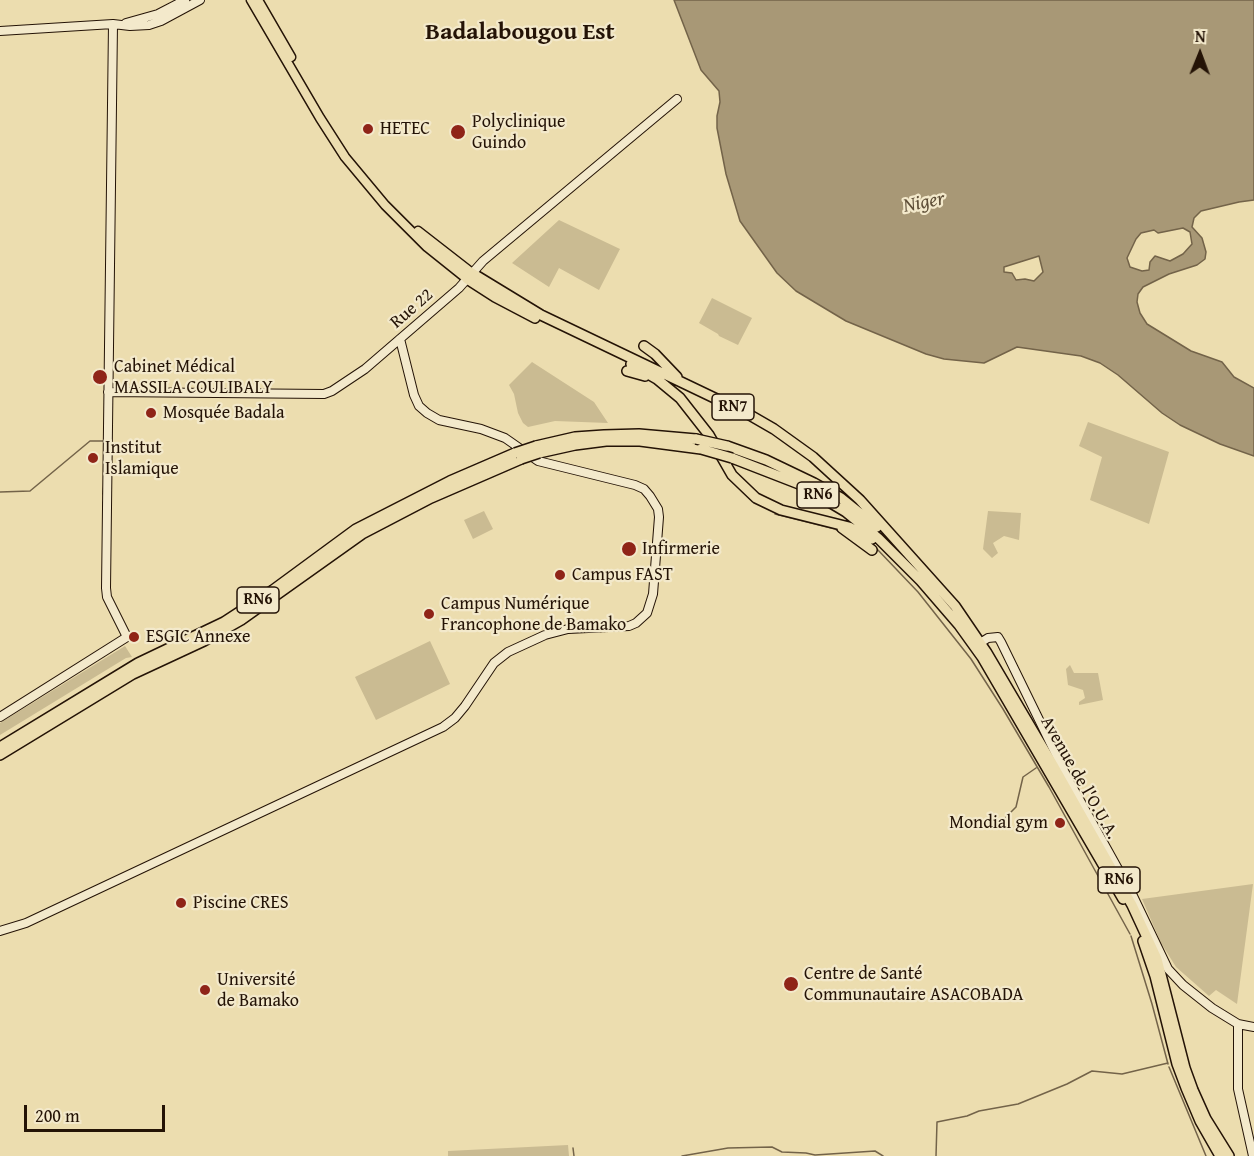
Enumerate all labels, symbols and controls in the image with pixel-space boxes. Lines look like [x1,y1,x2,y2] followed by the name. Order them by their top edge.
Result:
[425,19,615,47] district label: Badalabougou Est
[1170,24,1230,84] north arrow
[1195,24,1206,48] text: N
[472,111,566,154] place label: Polyclinique Guindo
[380,118,430,140] place label: HETEC
[361,122,375,136] marker: HETEC
[449,123,467,141] marker: Polyclinique Guindo
[901,187,947,219] water label: Niger
[386,284,438,334] street label: Rue 22
[114,356,273,398] place label: Cabinet Médical MASSILA COULIBALY
[91,368,109,386] marker: Cabinet Médical MASSILA COULIBALY
[712,394,754,420] road number: RN7
[163,402,285,424] place label: Mosquée Badala
[144,406,158,420] marker: Mosquée Badala
[105,437,179,480] place label: Institut Islamique
[86,451,100,465] marker: Institut Islamique
[797,482,839,508] road number: RN6
[642,538,720,560] place label: Infirmerie
[620,540,638,558] marker: Infirmerie
[572,564,673,586] place label: Campus FAST
[553,568,567,582] marker: Campus FAST
[237,587,279,613] road number: RN6
[441,593,626,636] place label: Campus Numérique Francophone de Bamako
[422,607,436,621] marker: Campus Numérique Francophone de Bamako
[146,626,250,648] place label: ESGIC Annexe
[127,630,141,644] marker: ESGIC Annexe
[1035,713,1123,843] street label: Avenue de l'O.U.A.
[949,812,1048,834] place label: Mondial gym
[1053,816,1067,830] marker: Mondial gym
[1098,867,1140,893] road number: RN6
[193,892,288,914] place label: Piscine CRES
[174,896,188,910] marker: Piscine CRES
[804,963,1023,1006] place label: Centre de Santé Communautaire ASACOBADA
[217,969,299,1012] place label: Université de Bamako
[782,975,800,993] marker: Centre de Santé Communautaire ASACOBADA
[198,983,212,997] marker: Université de Bamako
[27,1093,168,1131] scale bar
[35,1102,80,1129] text: 200 m

